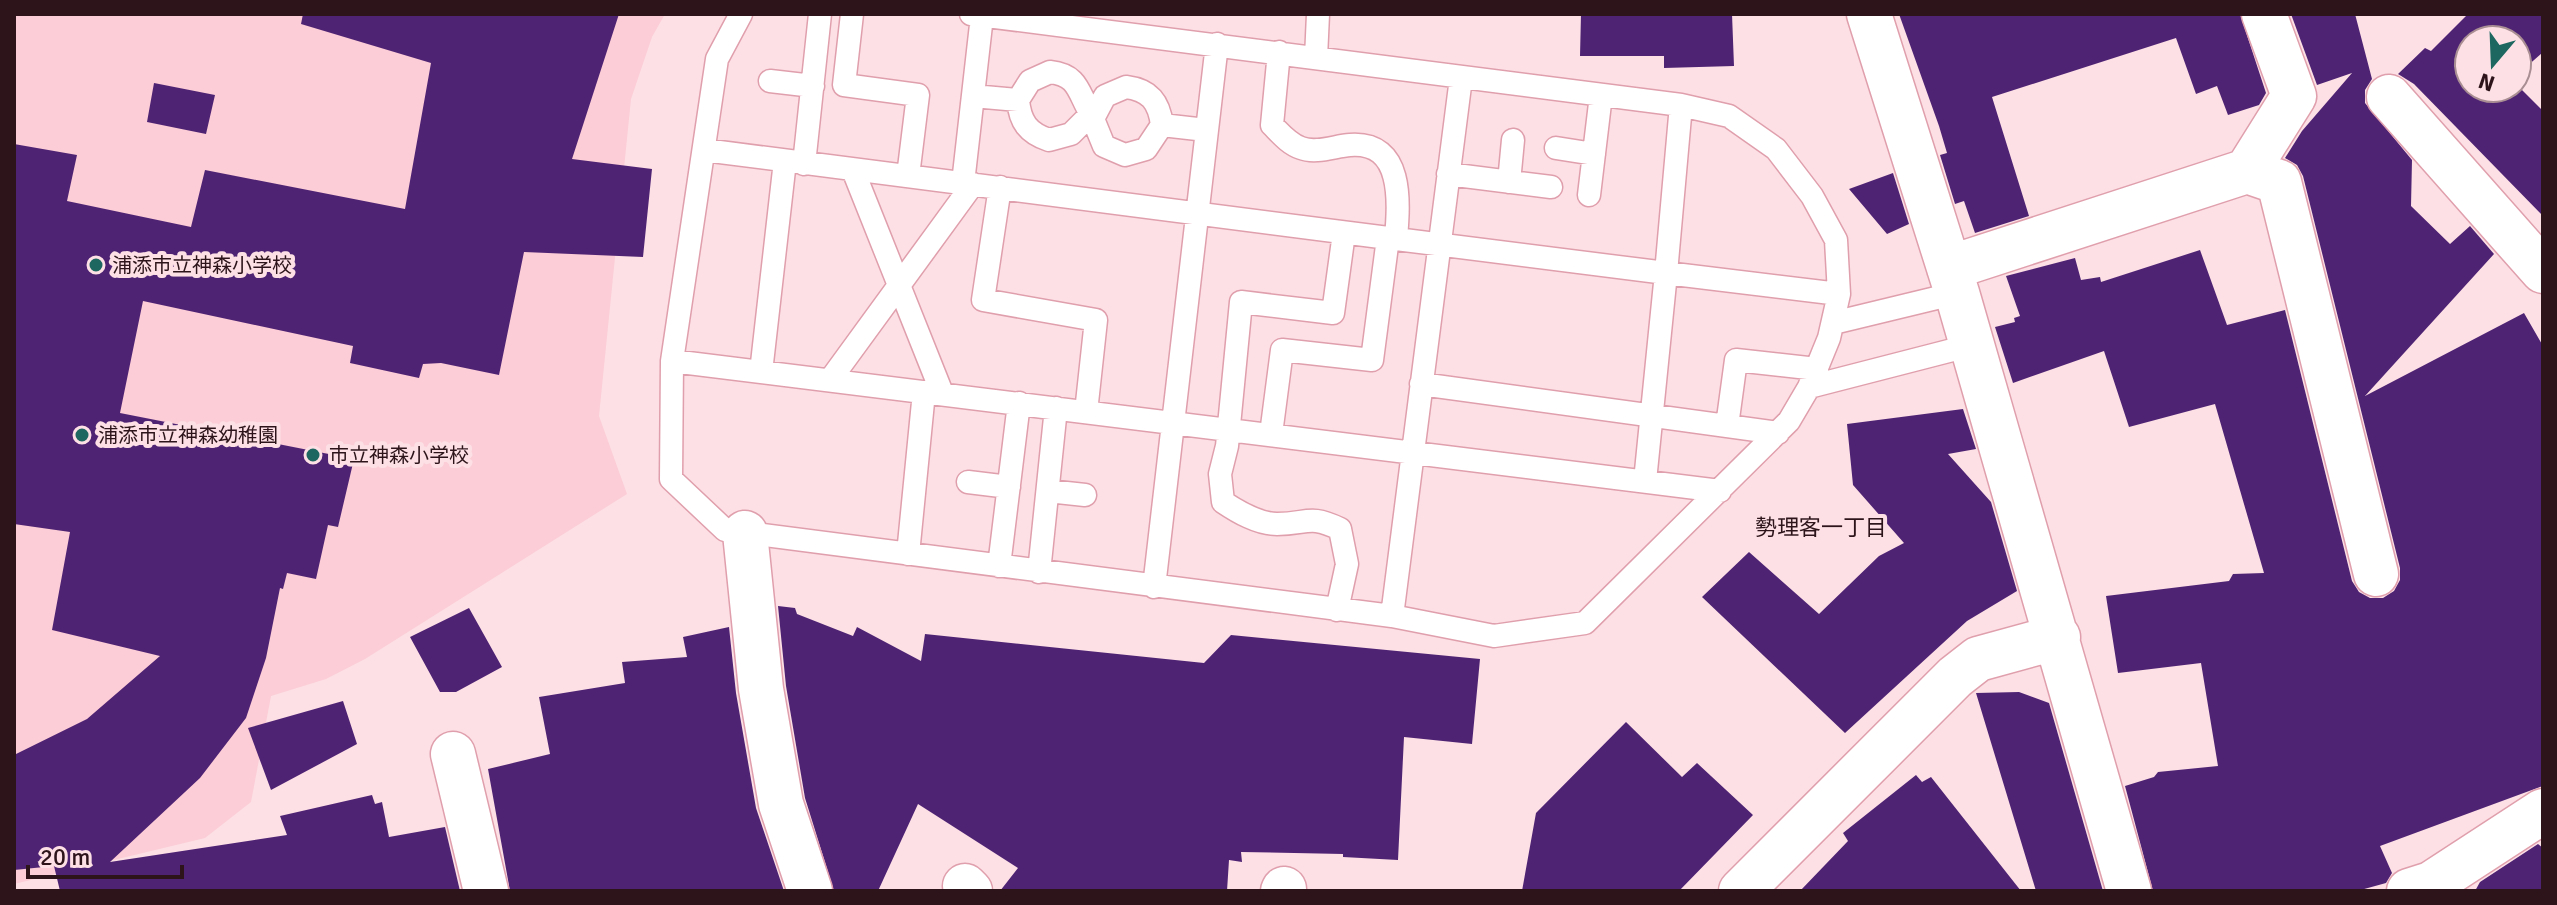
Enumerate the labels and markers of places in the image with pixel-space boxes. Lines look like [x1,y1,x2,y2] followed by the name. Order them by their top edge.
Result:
[112,253,292,278] place label: 浦添市立神森小学校
[87,256,105,274] marker: 浦添市立神森小学校
[98,423,278,448] place label: 浦添市立神森幼稚園
[73,426,91,444] marker: 浦添市立神森幼稚園
[329,443,469,468] place label: 市立神森小学校
[304,446,322,464] marker: 市立神森小学校

